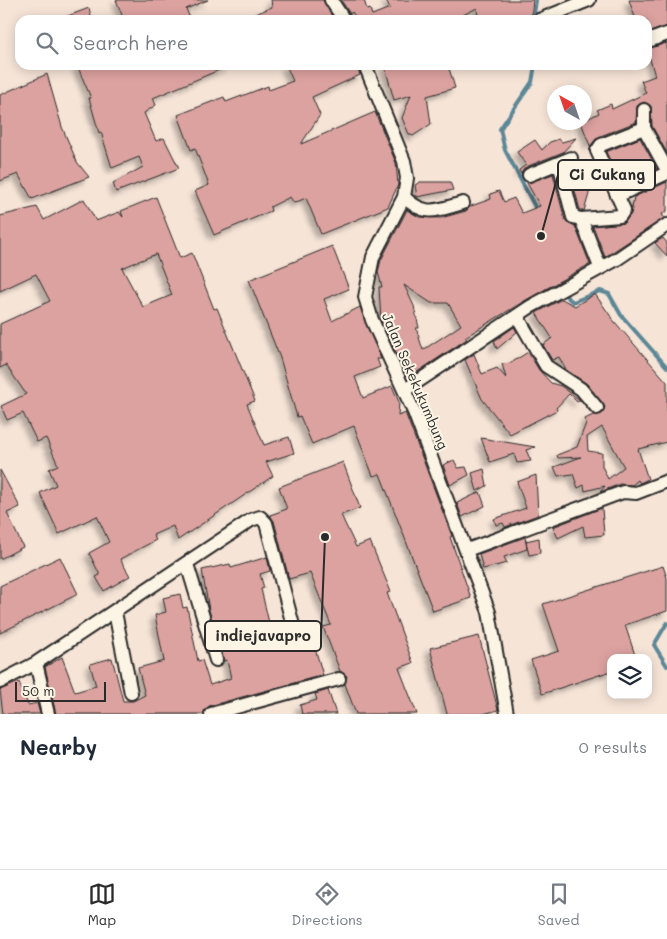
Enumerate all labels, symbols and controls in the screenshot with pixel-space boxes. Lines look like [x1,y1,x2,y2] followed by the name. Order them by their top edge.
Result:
[15,15,652,70] search box
[33,29,61,57] icon: search
[73,30,189,55] text: Search here
[547,85,592,130] north arrow
[558,160,655,190] callout: Ci Cukang
[569,164,645,184] text: Ci Cukang
[378,309,453,452] street label: Jalan Sekekukumbung
[205,621,321,651] callout: indiejavapro
[215,625,311,645] text: indiejavapro
[607,654,652,699] map controls
[607,654,652,699] button: layers
[15,679,106,702] scale bar
[22,681,54,700] text: 50 m
[20,733,97,760] text: Nearby
[579,736,647,757] text: 0 results
[88,880,116,929] tab: Map
[291,880,363,929] tab: Directions
[538,880,579,929] tab: Saved

